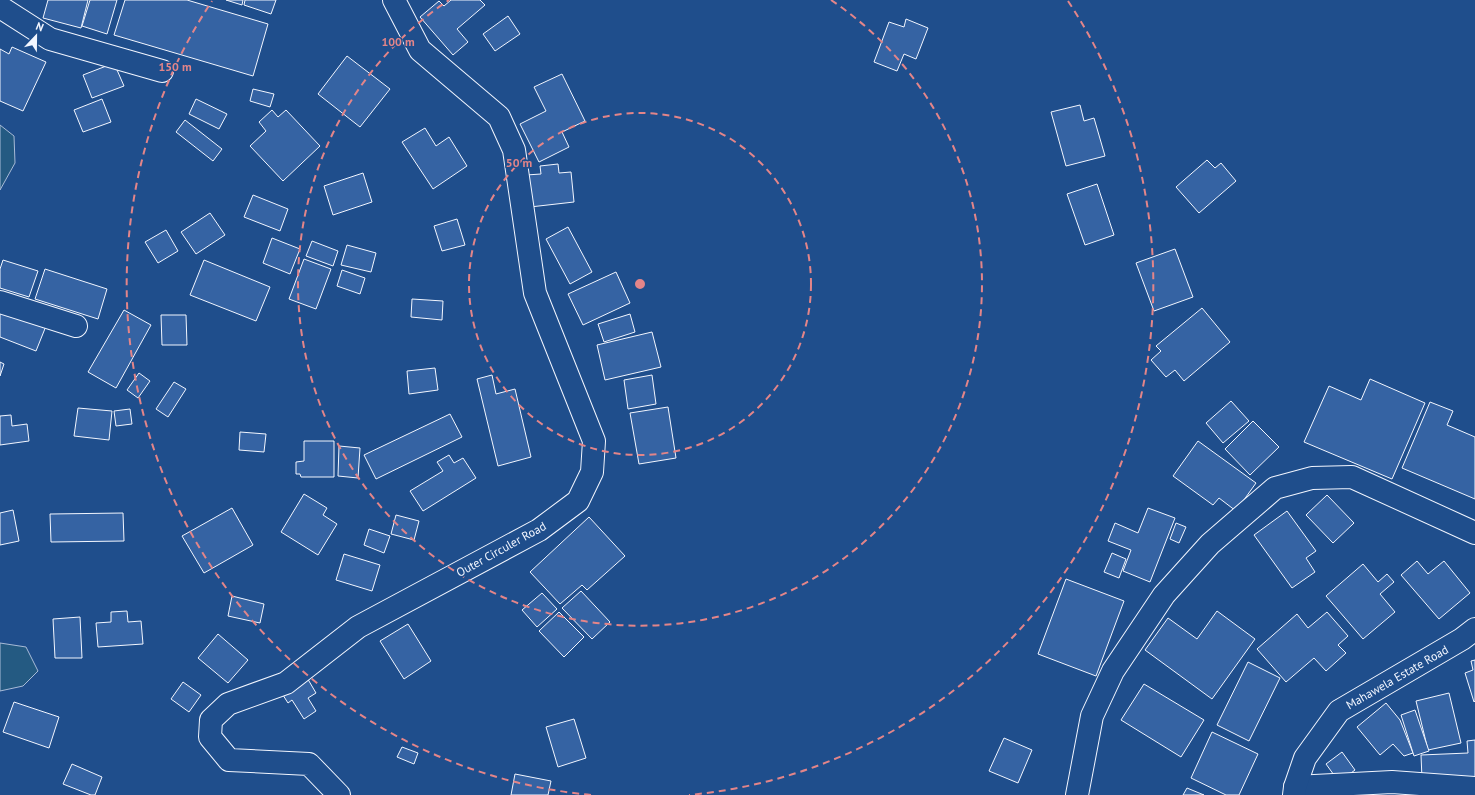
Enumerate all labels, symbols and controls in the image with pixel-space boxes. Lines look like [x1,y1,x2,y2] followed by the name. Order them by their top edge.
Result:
[16,16,56,56] north arrow
[34,19,46,35] text: N
[381,34,415,49] text: 100 m
[158,59,192,74] text: 150 m
[506,155,532,170] text: 50 m
[633,277,647,291] centre of rings
[453,518,549,580] street label: Outer Circuler Road
[1343,642,1451,712] street label: Mahawela Estate Road

